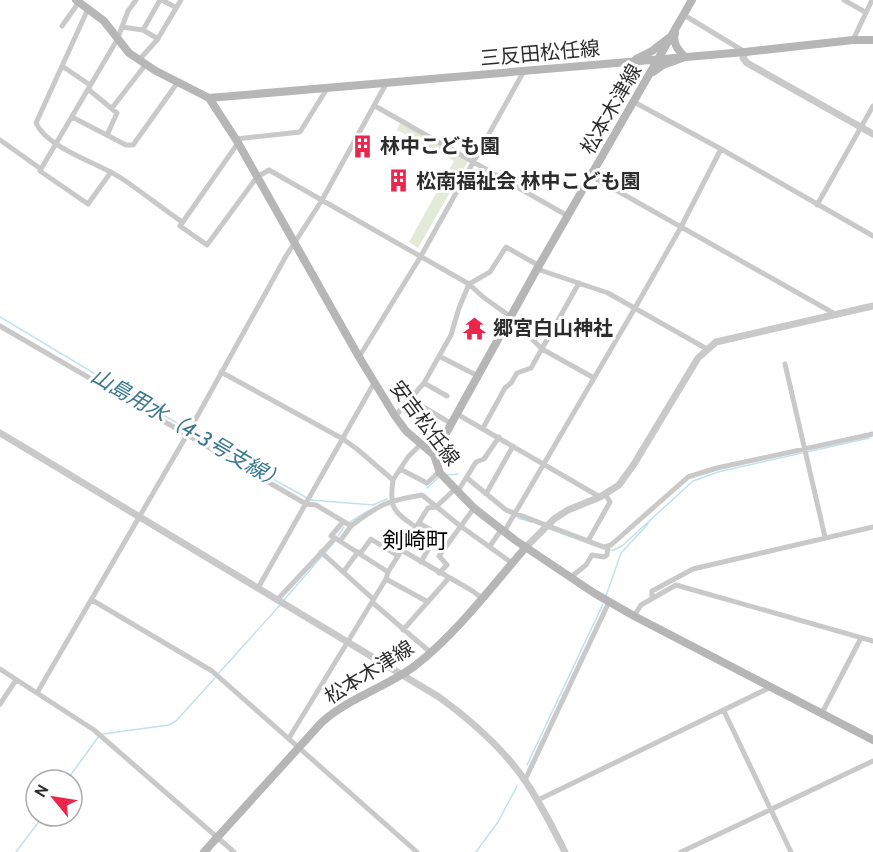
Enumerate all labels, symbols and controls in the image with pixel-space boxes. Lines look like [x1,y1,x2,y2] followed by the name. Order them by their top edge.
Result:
[479,36,601,70] street label: 三反田松任線
[576,60,646,158] street label: 松本木津線
[349,133,375,159] building icon: 林中こども園
[380,134,500,158] place label: 林中こども園
[385,168,411,194] building icon: 松南福祉会 林中こども園
[416,169,641,193] place label: 松南福祉会 林中こども園
[462,315,488,341] temple icon: 郷宮白山神社
[493,316,613,340] place label: 郷宮白山神社
[87,363,290,494] water label: 山島用水（4-3号支線）
[385,376,465,470] street label: 安吉松任線
[382,527,448,554] district label: 剣崎町
[320,635,418,709] street label: 松本木津線
[24,768,84,828] north arrow
[30,781,52,800] text: N

